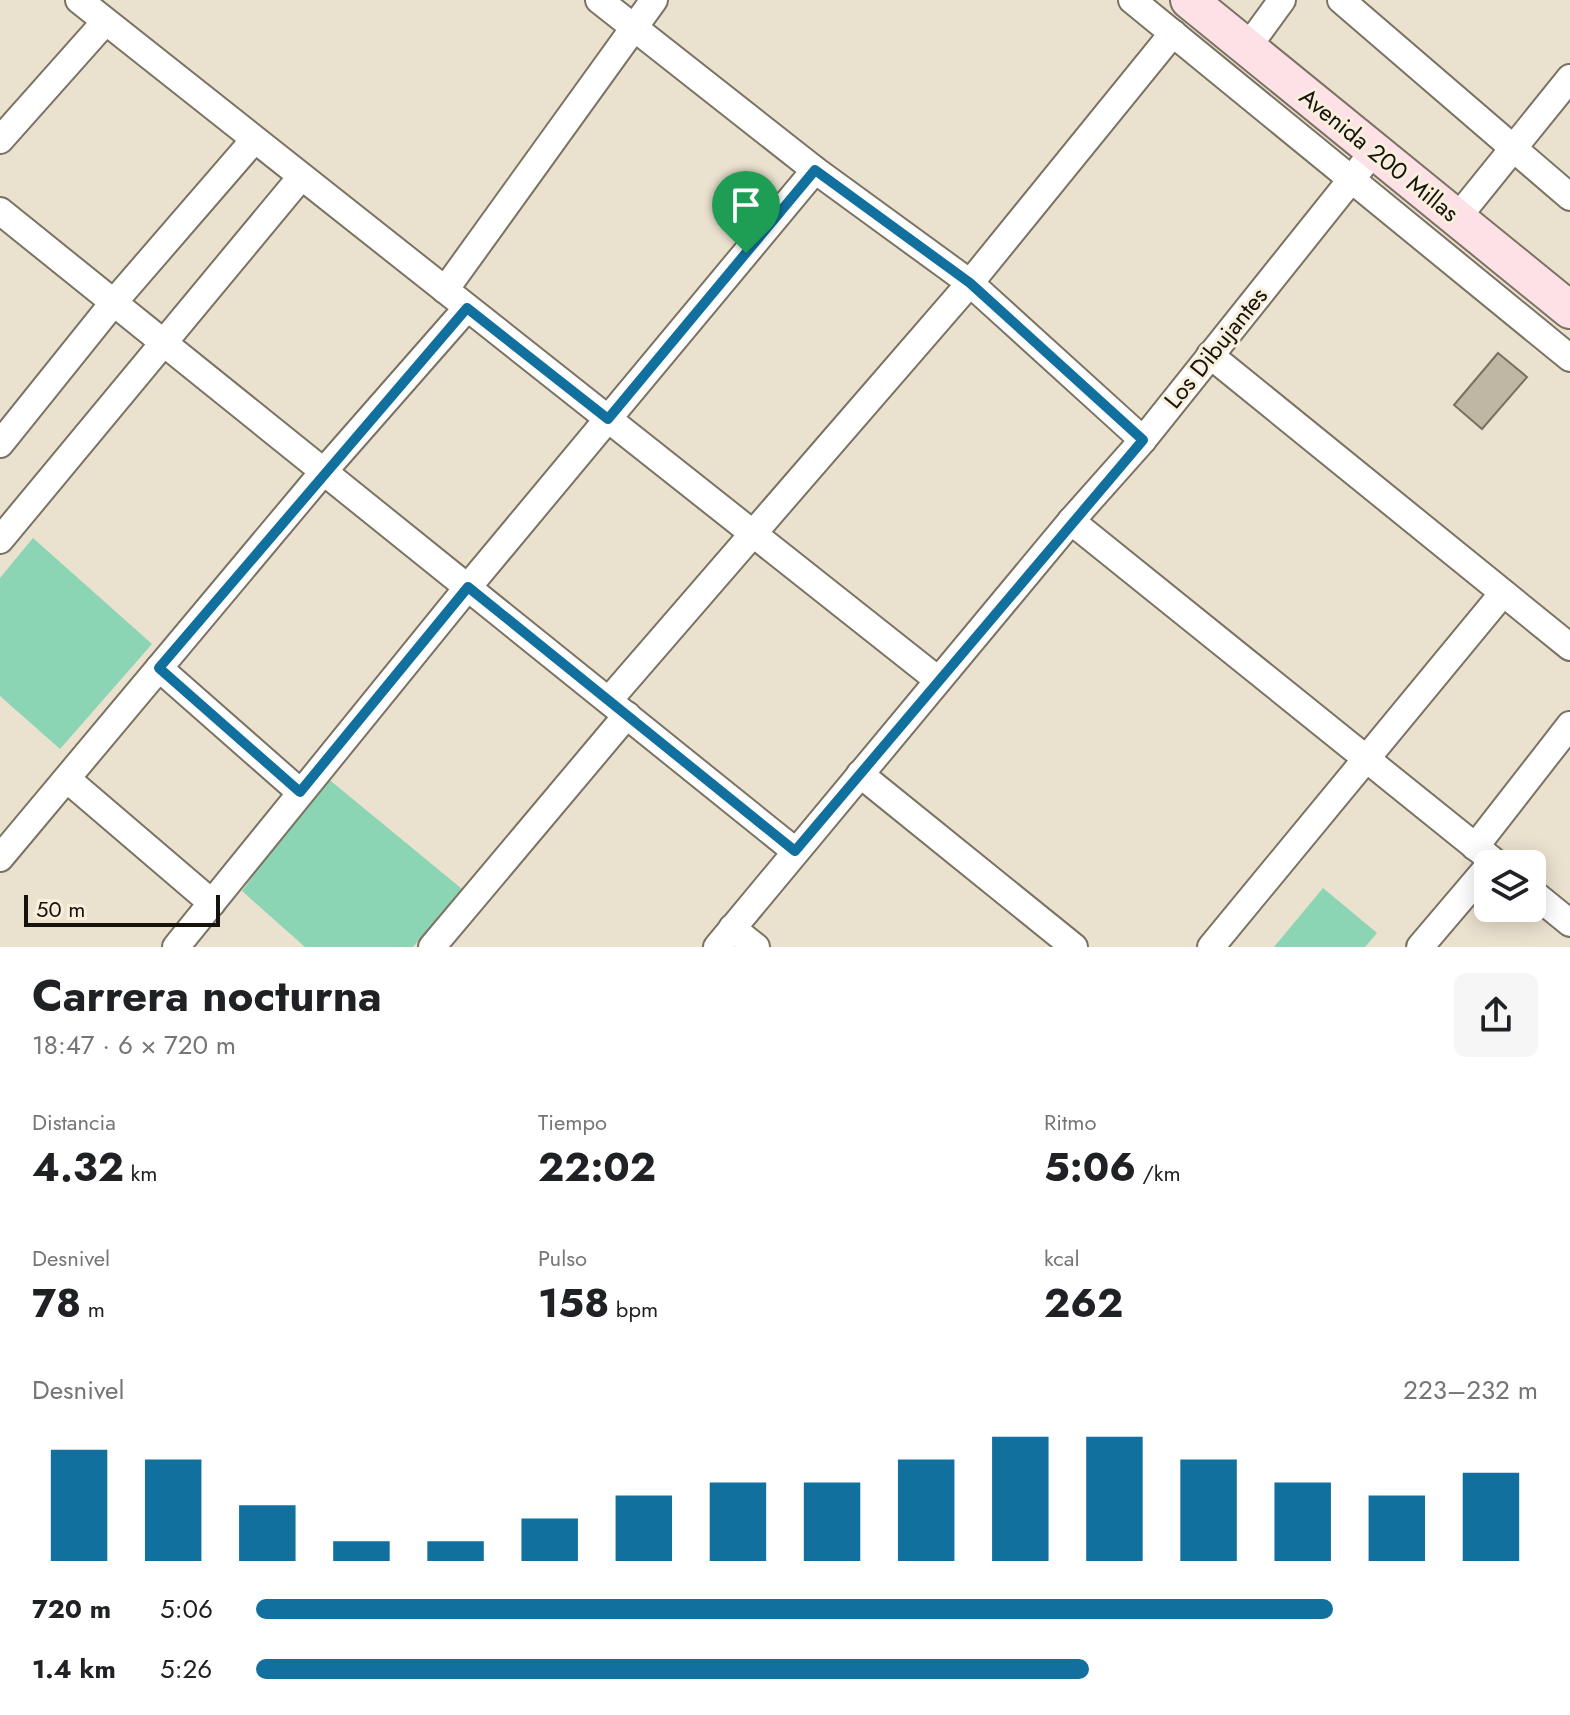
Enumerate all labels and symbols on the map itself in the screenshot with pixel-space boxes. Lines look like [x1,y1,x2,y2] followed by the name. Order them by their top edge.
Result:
[1292,79,1467,230] street label: Avenida 200 Millas
[712,171,780,253] pin
[1156,279,1276,416] street label: Los Dibujantes
[24,891,220,927] scale bar

